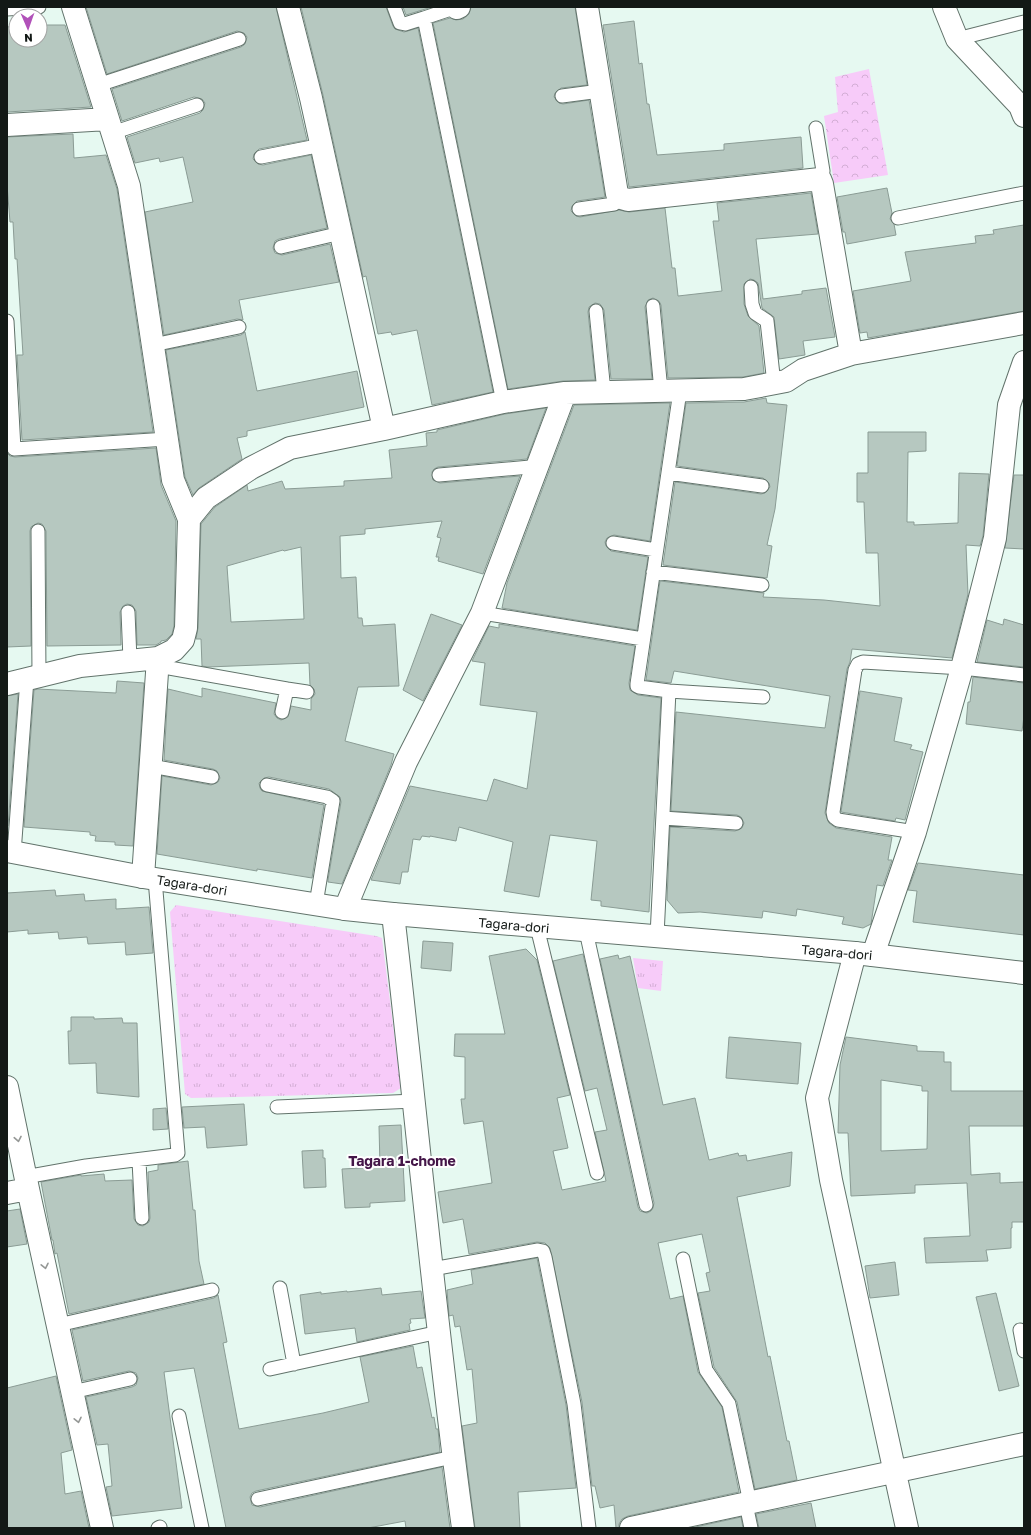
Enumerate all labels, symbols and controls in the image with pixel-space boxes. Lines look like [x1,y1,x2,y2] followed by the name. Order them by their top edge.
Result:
[8,8,48,48] north arrow
[24,32,33,45] text: N
[156,872,228,898] street label: Tagara-dori
[478,914,550,936] street label: Tagara-dori
[801,941,873,963] street label: Tagara-dori
[13,1136,21,1142] one-way arrow
[348,1152,456,1169] district label: Tagara 1-chome
[40,1263,48,1269] one-way arrow
[74,1417,82,1424] one-way arrow

